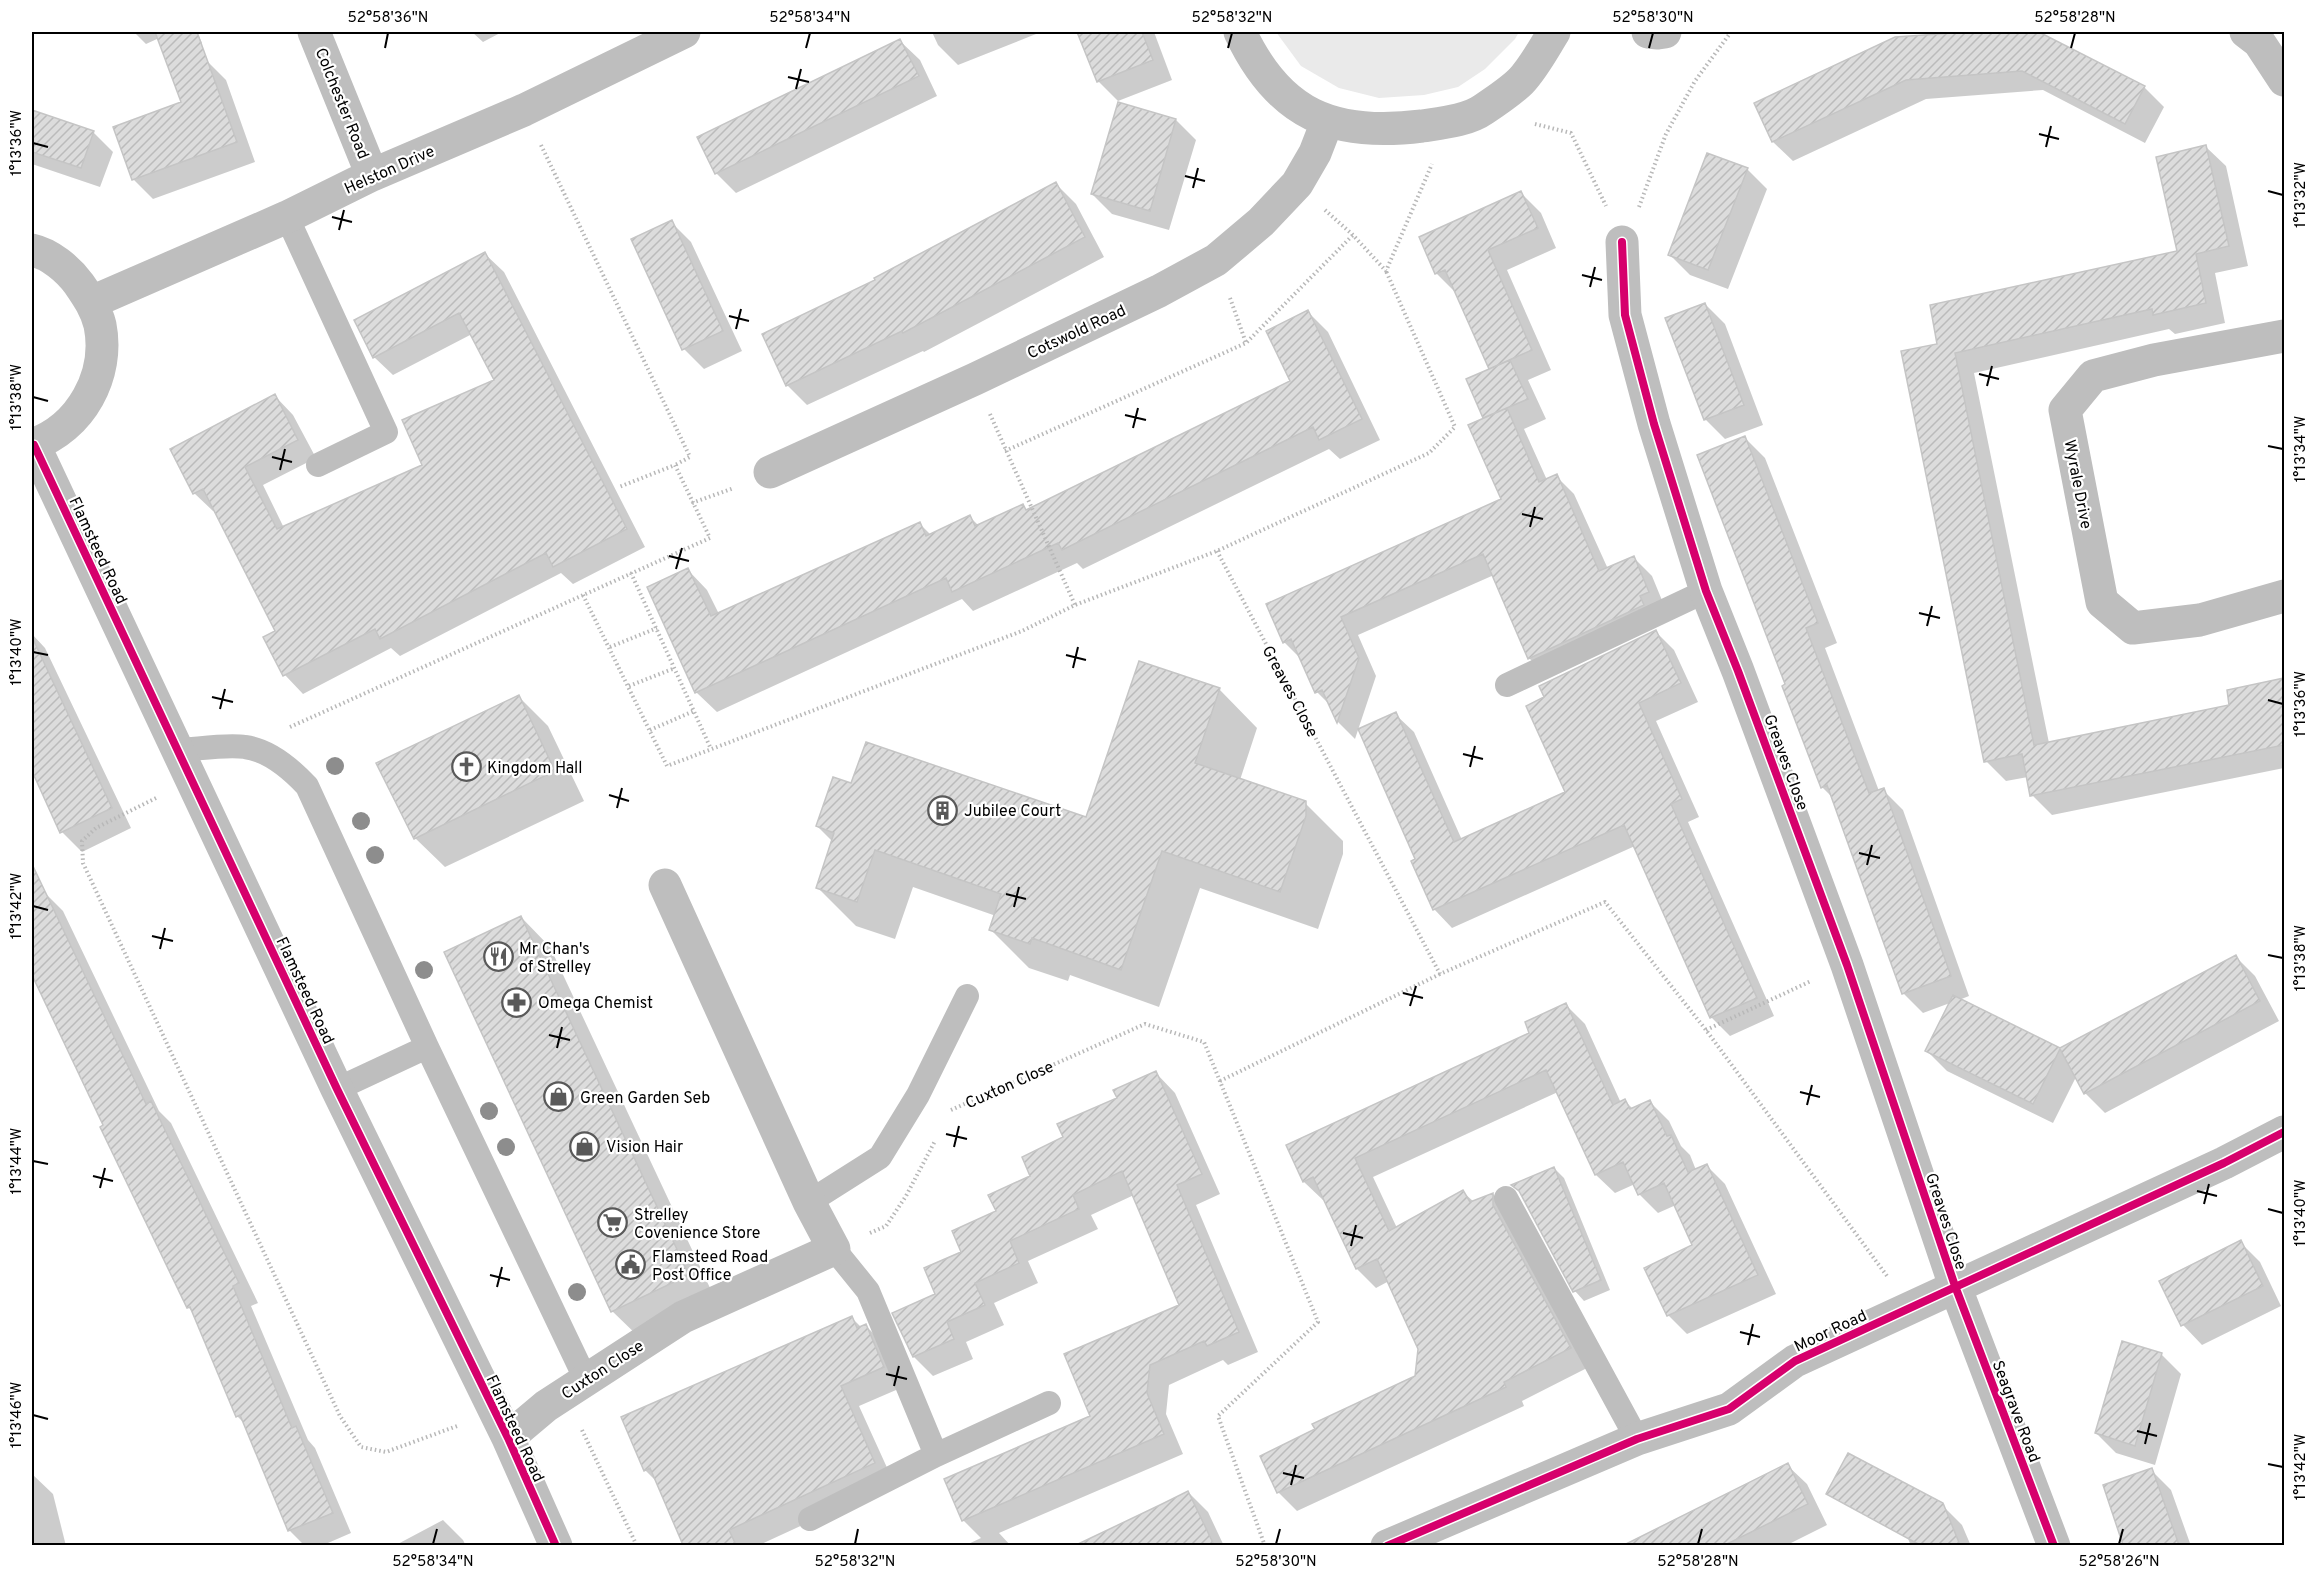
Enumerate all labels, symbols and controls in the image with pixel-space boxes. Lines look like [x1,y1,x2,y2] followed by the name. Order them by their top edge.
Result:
[348,9,428,28] text: 52°58'36"N
[769,9,851,28] text: 52°58'34"N
[1192,9,1272,28] text: 52°58'32"N
[1612,9,1694,28] text: 52°58'30"N
[2034,9,2116,28] text: 52°58'28"N
[310,45,373,162] street label: Colchester Road
[8,110,27,176] text: 1°13'36"W
[342,142,438,200] street label: Helston Drive
[2292,162,2311,228] text: 1°13'32"W
[1024,301,1129,364] street label: Cotswold Road
[8,364,27,430] text: 1°13'38"W
[2292,416,2311,482] text: 1°13'34"W
[2059,438,2096,531] street label: Wyrale Drive
[64,494,131,608] street label: Flamsteed Road
[8,618,27,686] text: 1°13'40"W
[1257,643,1322,741] street label: Greaves Close
[2292,671,2311,737] text: 1°13'36"W
[1758,712,1812,813] street label: Greaves Close
[450,751,482,783] church icon: Kingdom Hall
[487,759,582,779] place label: Kingdom Hall
[927,794,959,826] building icon: Jubilee Court
[964,802,1061,822] place label: Jubilee Court
[8,873,27,939] text: 1°13'42"W
[2292,925,2311,991] text: 1°13'38"W
[271,934,338,1048] street label: Flamsteed Road
[519,940,591,978] place label: Mr Chan's of Strelley
[482,941,514,973] restaurant icon: Mr Chan's of Strelley
[501,986,533,1018] pharmacy icon: Omega Chemist
[538,994,653,1014] place label: Omega Chemist
[963,1058,1057,1114] street label: Cuxton Close
[543,1081,575,1113] shop icon: Green Garden Seb
[580,1089,710,1109] place label: Green Garden Seb
[8,1128,27,1194] text: 1°13'44"W
[569,1130,601,1162] shop icon: Vision Hair
[606,1138,683,1158] place label: Vision Hair
[1920,1171,1970,1273] street label: Greaves Close
[2292,1179,2311,1247] text: 1°13'40"W
[634,1206,760,1244] place label: Strelley Covenience Store
[597,1207,629,1239] supermarket icon: Strelley Covenience Store
[652,1248,768,1286] place label: Flamsteed Road Post Office
[615,1249,647,1281] public building icon: Flamsteed Road Post Office
[1791,1306,1870,1357] street label: Moor Road
[558,1337,648,1405] street label: Cuxton Close
[1987,1358,2044,1465] street label: Seagrave Road
[481,1372,548,1486] street label: Flamsteed Road
[8,1382,27,1448] text: 1°13'46"W
[2292,1434,2311,1500] text: 1°13'42"W
[392,1553,474,1572] text: 52°58'34"N
[815,1553,895,1572] text: 52°58'32"N
[1235,1553,1317,1572] text: 52°58'30"N
[1657,1553,1739,1572] text: 52°58'28"N
[2078,1553,2160,1572] text: 52°58'26"N

